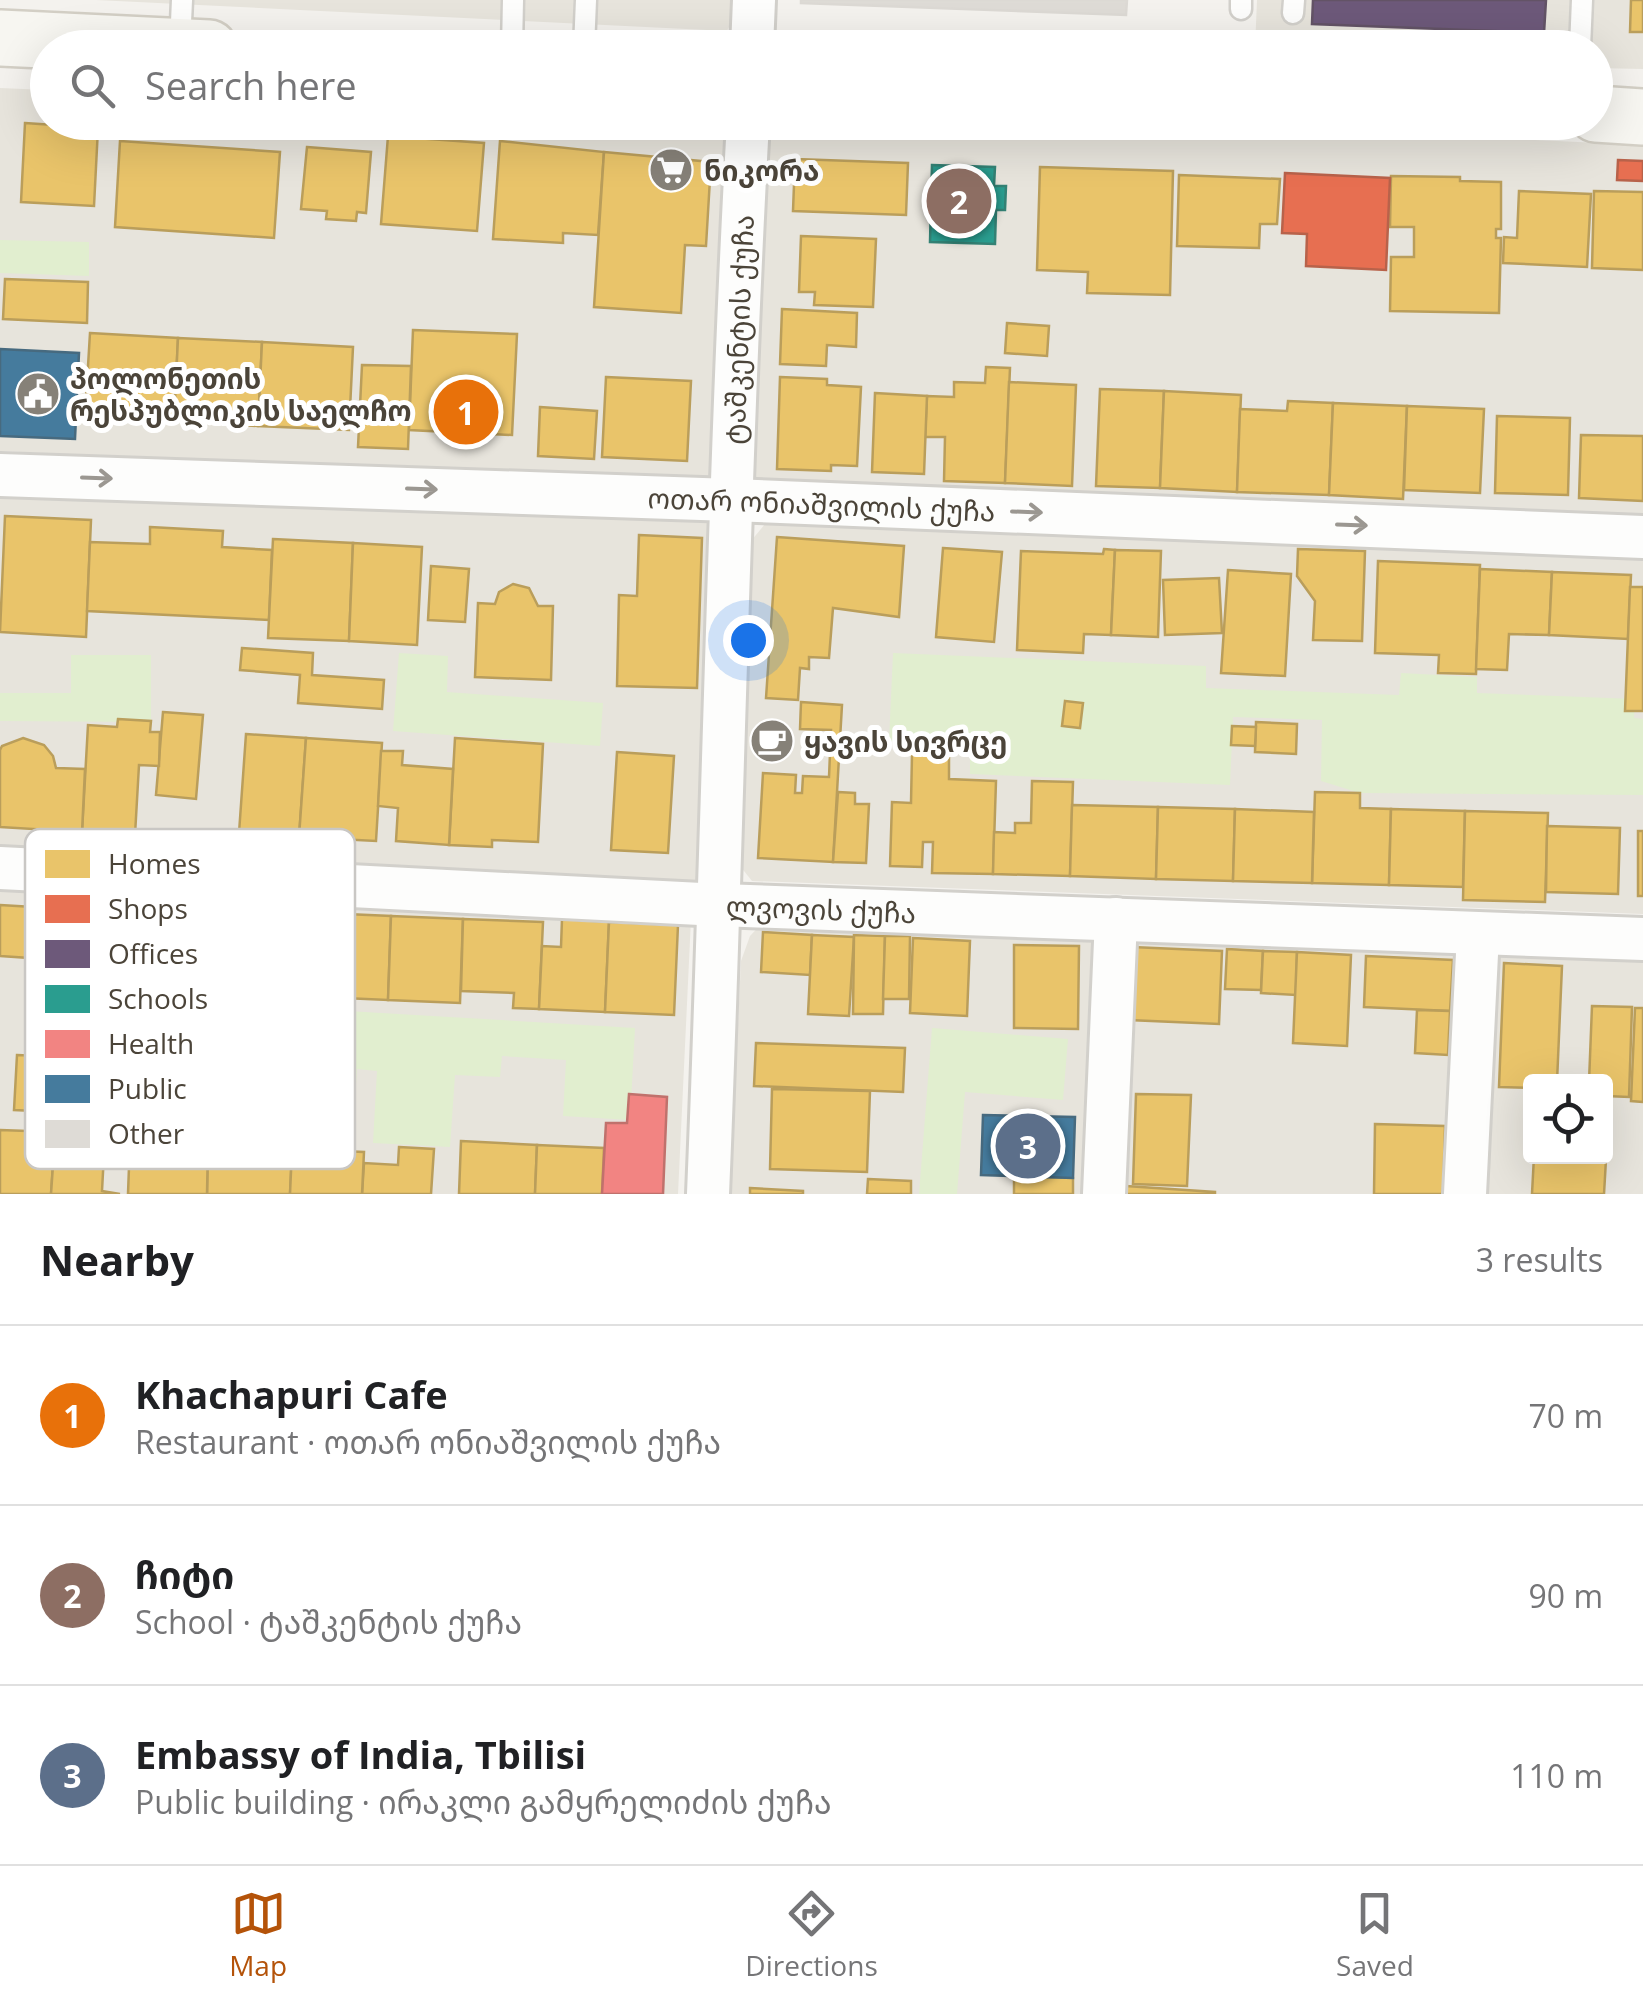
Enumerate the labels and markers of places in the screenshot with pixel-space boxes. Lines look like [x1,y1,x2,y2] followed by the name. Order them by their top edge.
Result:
[648,147,694,193] supermarket icon: ნიკორა
[704,151,819,189] place label: ნიკორა
[926,164,992,238] pin: 2
[70,359,412,429] place label: პოლონეთის რესპუბლიკის საელჩო
[15,371,61,417] public building icon: პოლონეთის რესპუბლიკის საელჩო
[434,374,498,450] pin: 1
[749,718,795,764] cafe icon: ყავის სივრცე
[804,722,1007,760] place label: ყავის სივრცე
[996,1108,1060,1184] pin: 3

